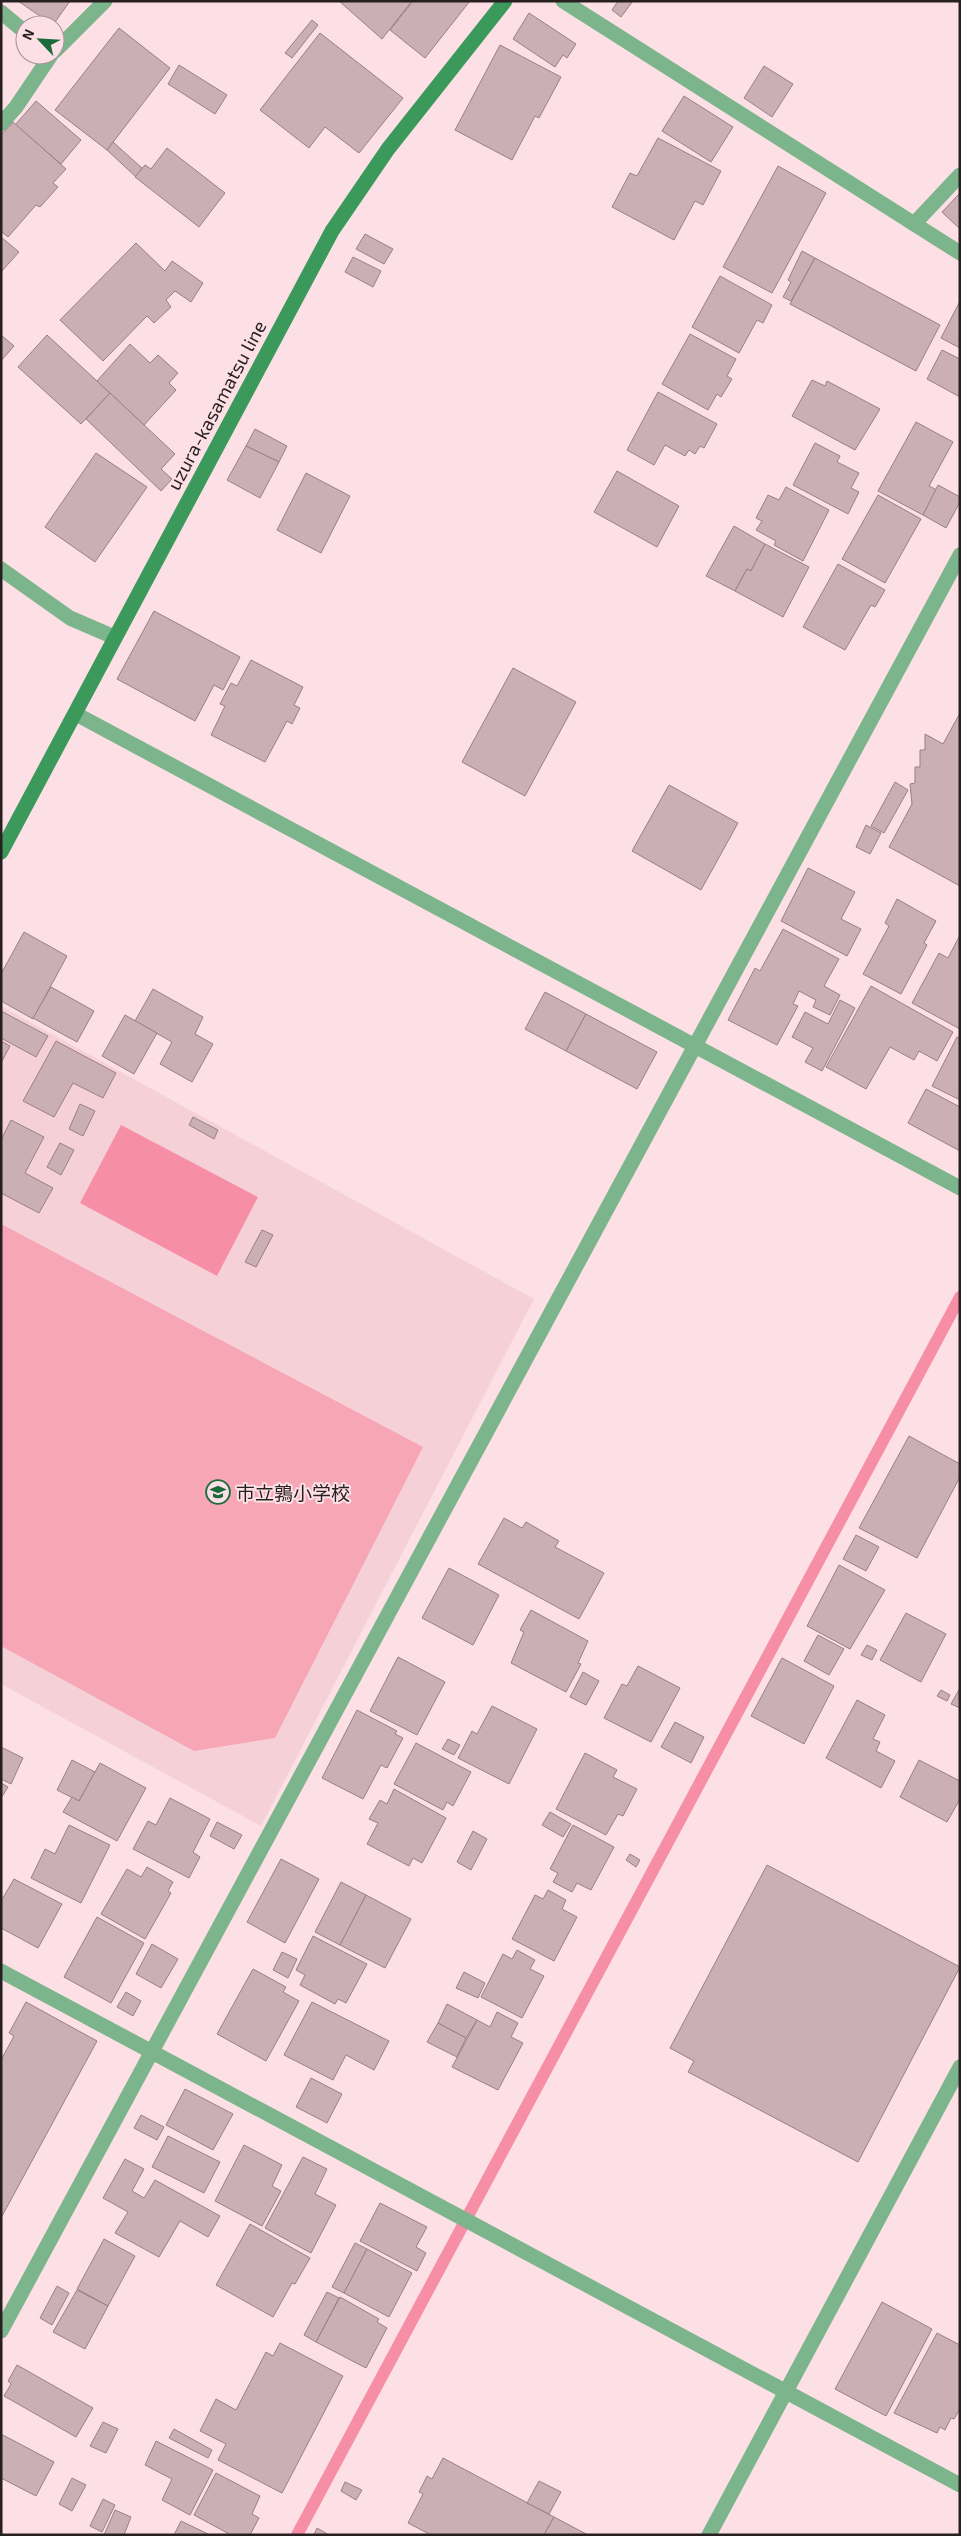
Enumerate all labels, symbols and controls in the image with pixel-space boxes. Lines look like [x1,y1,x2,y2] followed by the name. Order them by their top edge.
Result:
[15,15,65,65] north arrow
[18,26,38,42] text: N
[162,316,270,494] street label: uzura-kasamatsu line
[205,1479,231,1505] school or university icon: 市立鶉小学校
[236,1481,350,1504] place label: 市立鶉小学校

